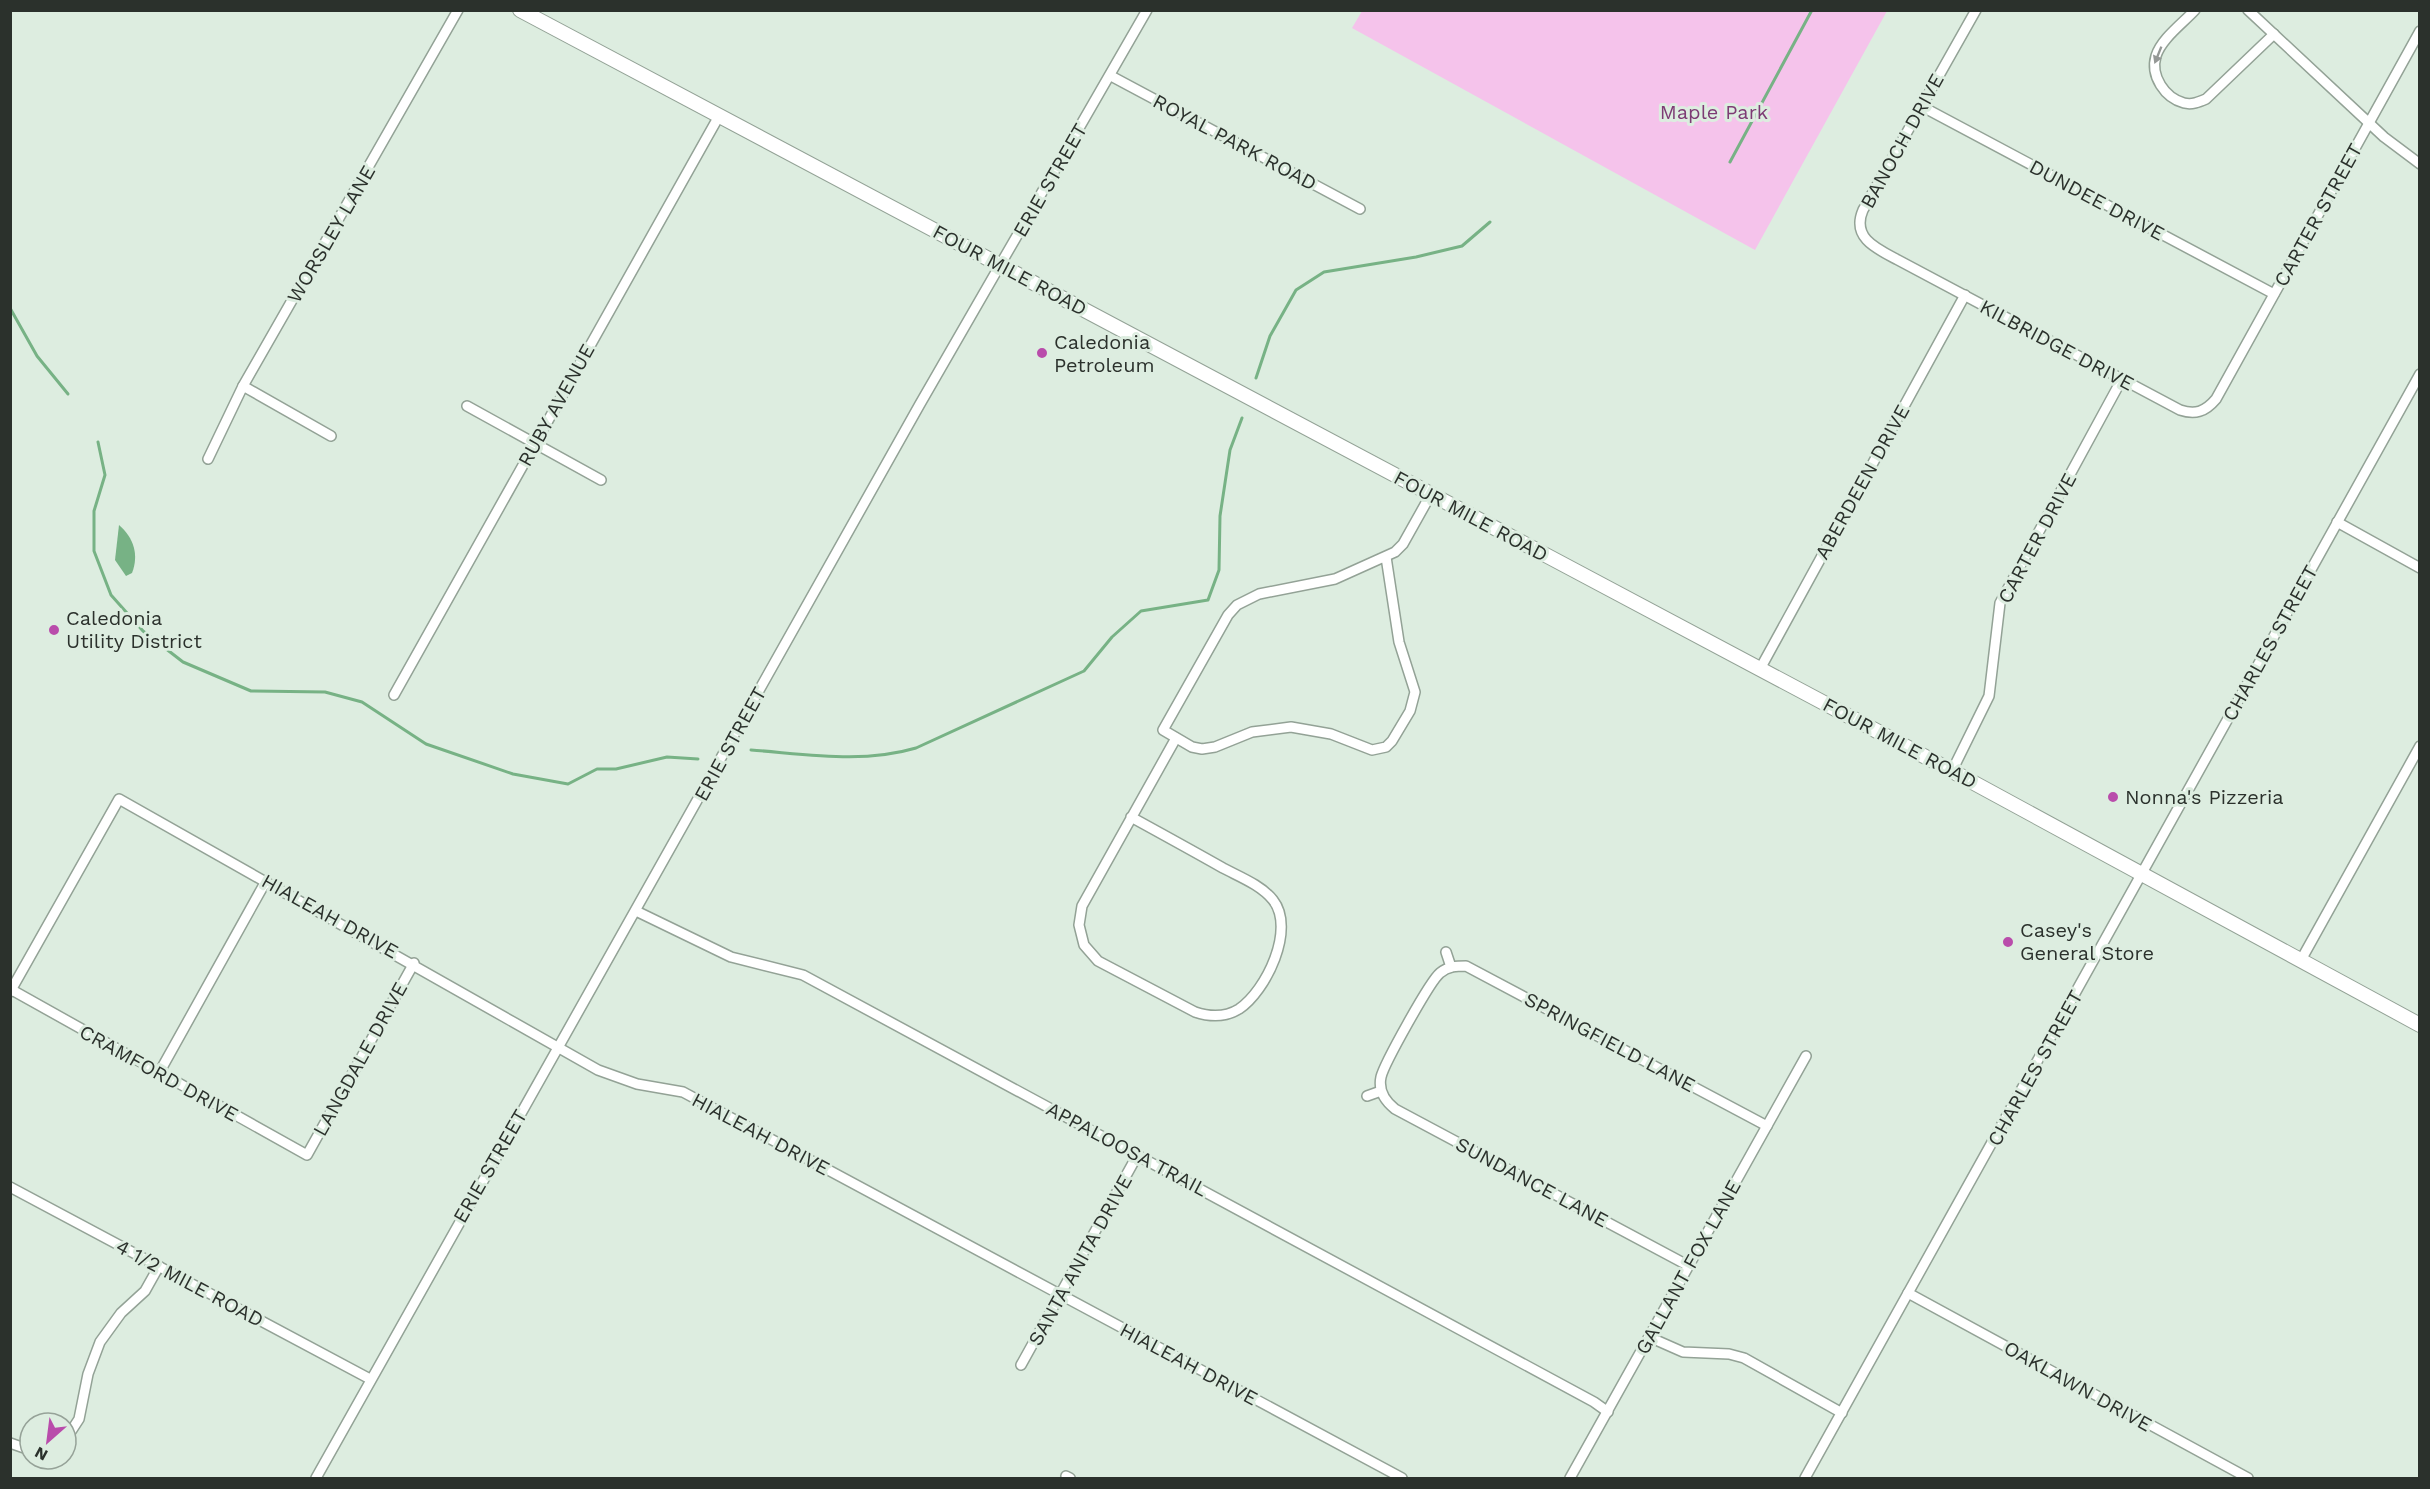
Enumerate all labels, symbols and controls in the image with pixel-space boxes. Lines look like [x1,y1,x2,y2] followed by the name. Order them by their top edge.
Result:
[2153,46,2163,64] one-way arrow
[1855,69,1949,213] street label: BANOCH DRIVE
[1149,89,1321,195] street label: ROYAL PARK ROAD
[1660,100,1768,124] park label: Maple Park
[1008,119,1092,241] street label: ERIE STREET
[2269,139,2367,291] street label: CARTER STREET
[2025,154,2169,246] street label: DUNDEE DRIVE
[282,161,380,307] street label: WORSLEY LANE
[929,219,1091,321] street label: FOUR MILE ROAD
[1976,294,2138,396] street label: KILBRIDGE DRIVE
[1054,330,1155,377] place label: Caledonia Petroleum
[513,340,599,470] street label: RUBY AVENUE
[1035,346,1049,360] marker: Caledonia Petroleum
[1810,400,1914,564] street label: ABERDEEN DRIVE
[1390,465,1552,567] street label: FOUR MILE ROAD
[1993,469,2081,607] street label: CARTER DRIVE
[2217,561,2323,725] street label: CHARLES STREET
[66,606,203,653] place label: Caledonia Utility District
[47,623,61,637] marker: Caledonia Utility District
[689,683,771,805] street label: ERIE STREET
[1819,692,1981,794] street label: FOUR MILE ROAD
[2125,785,2284,809] place label: Nonna's Pizzeria
[2106,790,2120,804] marker: Nonna's Pizzeria
[257,869,403,963] street label: HIALEAH DRIVE
[2020,918,2154,965] place label: Casey's General Store
[2001,935,2015,949] marker: Casey's General Store
[308,978,412,1140] street label: LANGDALE DRIVE
[1982,986,2088,1150] street label: CHARLES STREET
[1520,987,1700,1097] street label: SPRINGFIELD LANE
[75,1019,243,1127] street label: CRAMFORD DRIVE
[688,1088,834,1180] street label: HIALEAH DRIVE
[1042,1096,1212,1202] street label: APPALOOSA TRAIL
[448,1105,532,1227] street label: ERIE STREET
[1452,1132,1612,1232] street label: SUNDANCE LANE
[1023,1170,1137,1350] street label: SANTA ANITA DRIVE
[1630,1176,1746,1358] street label: GALLANT FOX LANE
[112,1234,268,1332] street label: 4 1/2 MILE ROAD
[1116,1318,1262,1410] street label: HIALEAH DRIVE
[2000,1335,2156,1437] street label: OAKLAWN DRIVE
[18,1411,78,1471] north arrow
[31,1443,51,1465] text: N

